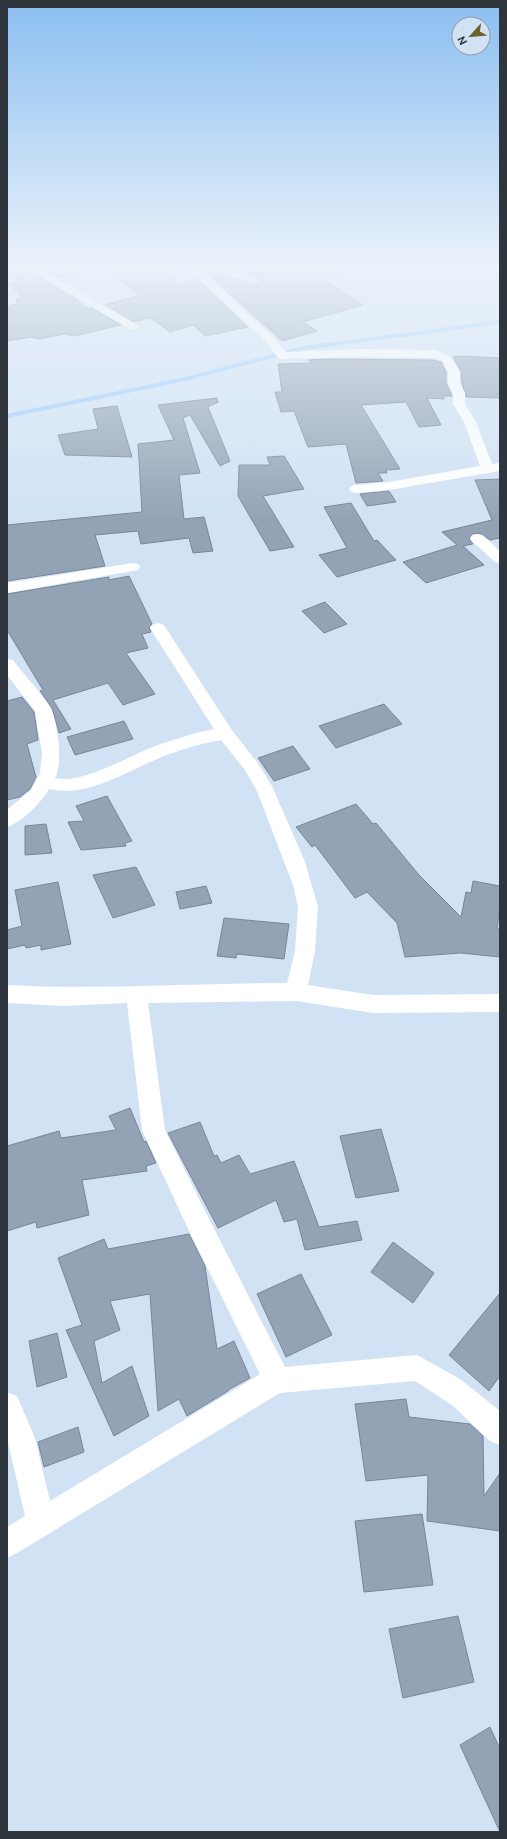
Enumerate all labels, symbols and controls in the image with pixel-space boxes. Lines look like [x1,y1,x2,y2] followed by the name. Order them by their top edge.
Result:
[451,16,491,56] north arrow
[455,34,469,47] text: N

